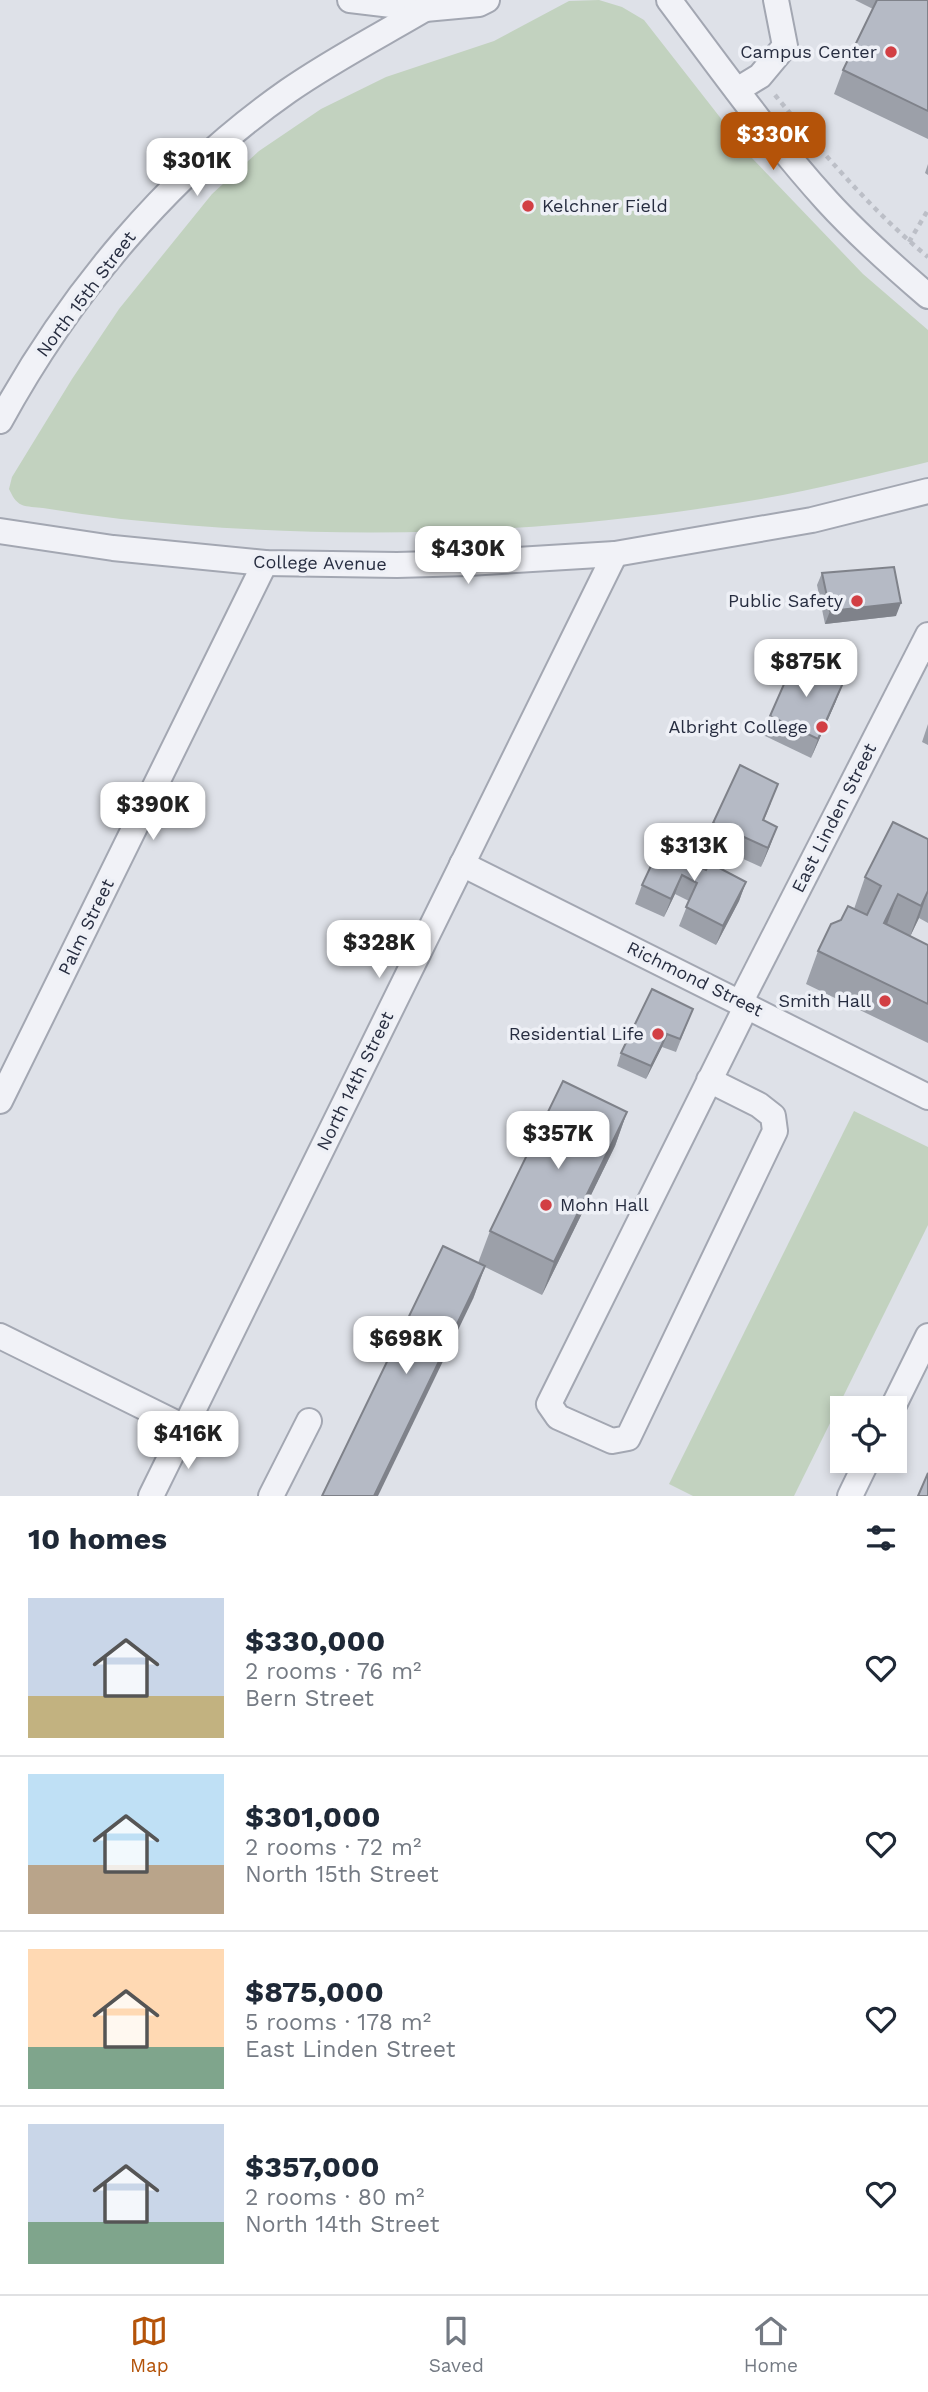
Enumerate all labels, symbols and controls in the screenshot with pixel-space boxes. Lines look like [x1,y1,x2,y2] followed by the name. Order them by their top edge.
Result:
[740,41,877,62] place label: Campus Center
[883,44,899,60] marker: Campus Center
[724,113,822,172] pin: $330K
[737,121,809,148] text: $330K
[148,138,246,198] pin: $301K
[162,147,232,174] text: $301K
[542,195,668,216] place label: Kelchner Field
[520,198,536,214] marker: Kelchner Field
[32,226,140,361] street label: North 15th Street
[419,526,517,586] pin: $430K
[431,535,505,562] text: $430K
[253,551,387,574] street label: College Avenue
[728,590,844,611] place label: Public Safety
[849,593,865,609] marker: Public Safety
[757,640,855,699] pin: $875K
[770,648,842,675] text: $875K
[668,716,808,737] place label: Albright College
[814,719,830,735] marker: Albright College
[787,739,880,896] street label: East Linden Street
[104,782,202,842] pin: $390K
[116,791,190,818] text: $390K
[645,824,743,883] pin: $313K
[660,832,728,859] text: $313K
[53,875,118,978] street label: Palm Street
[330,920,428,980] pin: $328K
[343,929,415,956] text: $328K
[624,937,767,1021] street label: Richmond Street
[778,990,871,1011] place label: Smith Hall
[877,993,893,1009] marker: Smith Hall
[312,1007,398,1154] street label: North 14th Street
[509,1023,644,1044] place label: Residential Life
[650,1026,666,1042] marker: Residential Life
[509,1112,607,1171] pin: $357K
[522,1120,594,1147] text: $357K
[560,1194,649,1215] place label: Mohn Hall
[538,1197,554,1213] marker: Mohn Hall
[357,1316,455,1376] pin: $698K
[369,1325,443,1352] text: $698K
[830,1396,907,1473] map controls
[830,1396,907,1473] button: locate
[139,1412,237,1471] pin: $416K
[153,1420,223,1447] text: $416K
[862,1519,900,1557] icon: filters
[28,1521,167,1556] text: 10 homes
[245,1623,385,1658] text: $330,000
[84,1626,168,1710] icon: home
[862,1649,900,1687] icon: heart
[245,1658,421,1685] text: 2 rooms · 76 m²
[245,1685,374,1712] text: Bern Street
[245,1799,381,1834] text: $301,000
[84,1802,168,1886] icon: home
[862,1825,900,1863] icon: heart
[245,1834,421,1861] text: 2 rooms · 72 m²
[245,1861,439,1888] text: North 15th Street
[245,1974,384,2009] text: $875,000
[84,1977,168,2061] icon: home
[862,2000,900,2038] icon: heart
[245,2009,431,2036] text: 5 rooms · 178 m²
[245,2036,455,2063] text: East Linden Street
[245,2149,380,2184] text: $357,000
[84,2152,168,2236] icon: home
[862,2175,900,2213] icon: heart
[245,2184,424,2211] text: 2 rooms · 80 m²
[245,2211,439,2238] text: North 14th Street
[130,2312,169,2377] tab: Map
[429,2312,484,2377] tab: Saved
[744,2312,798,2377] tab: Home

